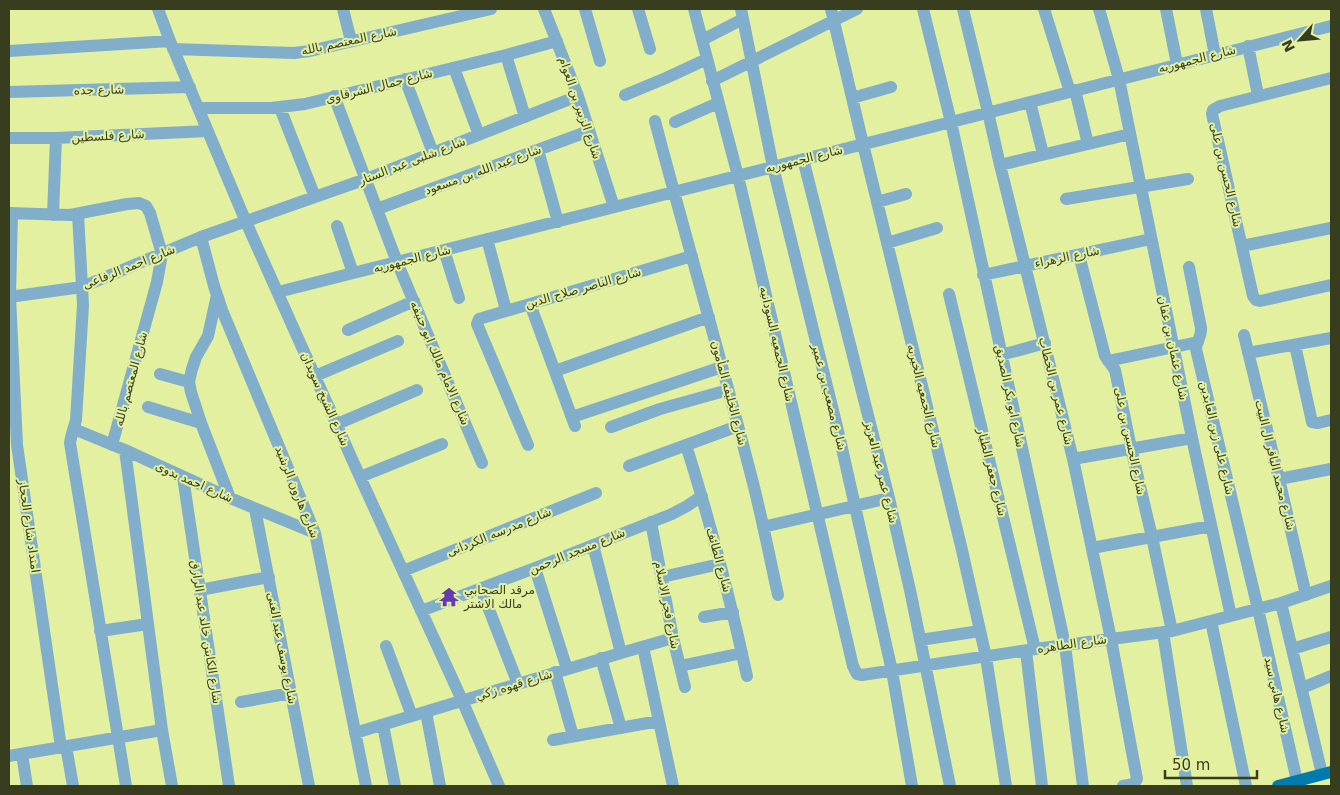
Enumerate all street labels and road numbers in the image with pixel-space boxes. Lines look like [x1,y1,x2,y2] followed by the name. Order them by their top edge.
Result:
[300,24,398,59] street label: شارع المعتصم بالله
[1157,43,1237,76] street label: شارع الجمهوريه
[555,55,604,161] street label: شارع الزبير بن العوام
[324,66,434,107] street label: شارع جمال الشرقاوى
[74,83,124,98] street label: شارع جده
[1206,122,1245,229] street label: شارع الحسن بن على
[71,127,145,146] street label: شارع فلسطين
[356,134,468,189] street label: شارع شلبى عبد الستار
[423,142,544,199] street label: شارع عبد الله بن مسعود
[764,143,844,176] street label: شارع الجمهوريه
[81,242,178,293] street label: شارع احمد الرفاعى
[372,243,452,276] street label: شارع الجمهوريه
[1033,243,1101,272] street label: شارع الزهراء
[523,265,643,312] street label: شارع الناصر صلاح الدين
[756,285,797,403] street label: شارع الجمعيه السودانيه
[1154,294,1191,402] street label: شارع عثمان بن عفان
[407,299,473,428] street label: شارع الامام مالك ابو حنيفه
[112,330,151,428] street label: شارع المعتصم بالله
[1035,336,1076,447] street label: شارع عمر بن الخطاب
[707,338,752,447] street label: شارع الخليفه المأمون
[808,341,849,452] street label: شارع مصعب بن عمير
[903,343,944,450] street label: شارع الجمعيه الخيريه
[991,343,1028,449] street label: شارع ابو بكر الصديق
[297,350,352,449] street label: شارع الشيخ سويدان
[1196,380,1237,496] street label: شارع على زين العابدين
[1111,386,1148,496] street label: شارع الحسين بن على
[1251,398,1298,532] street label: شارع محمد الباقر ال البيت
[860,418,901,525] street label: شارع عمر عبد العزيز
[973,426,1010,518] street label: شارع جعفر الطيار
[271,444,322,541] street label: شارع هارون الرشيد
[153,459,235,506] street label: شارع احمد بدوى
[14,477,43,574] street label: امتداد شارع الحجاز
[445,505,554,560] street label: شارع مدرسه الكردانى
[527,525,628,578] street label: شارع مسجد الرحمن
[703,526,734,594] street label: شارع الطائف
[187,559,224,705] street label: شارع الكابتن خالد عبد الرازق
[651,560,682,650] street label: شارع فجر الاسلام
[263,591,300,705] street label: شارع يوسف عبد الغنى
[1036,632,1108,657] street label: شارع الطاهره
[1260,656,1293,735] street label: شارع هاني سيد
[474,667,554,704] street label: شارع قهوه زكي

